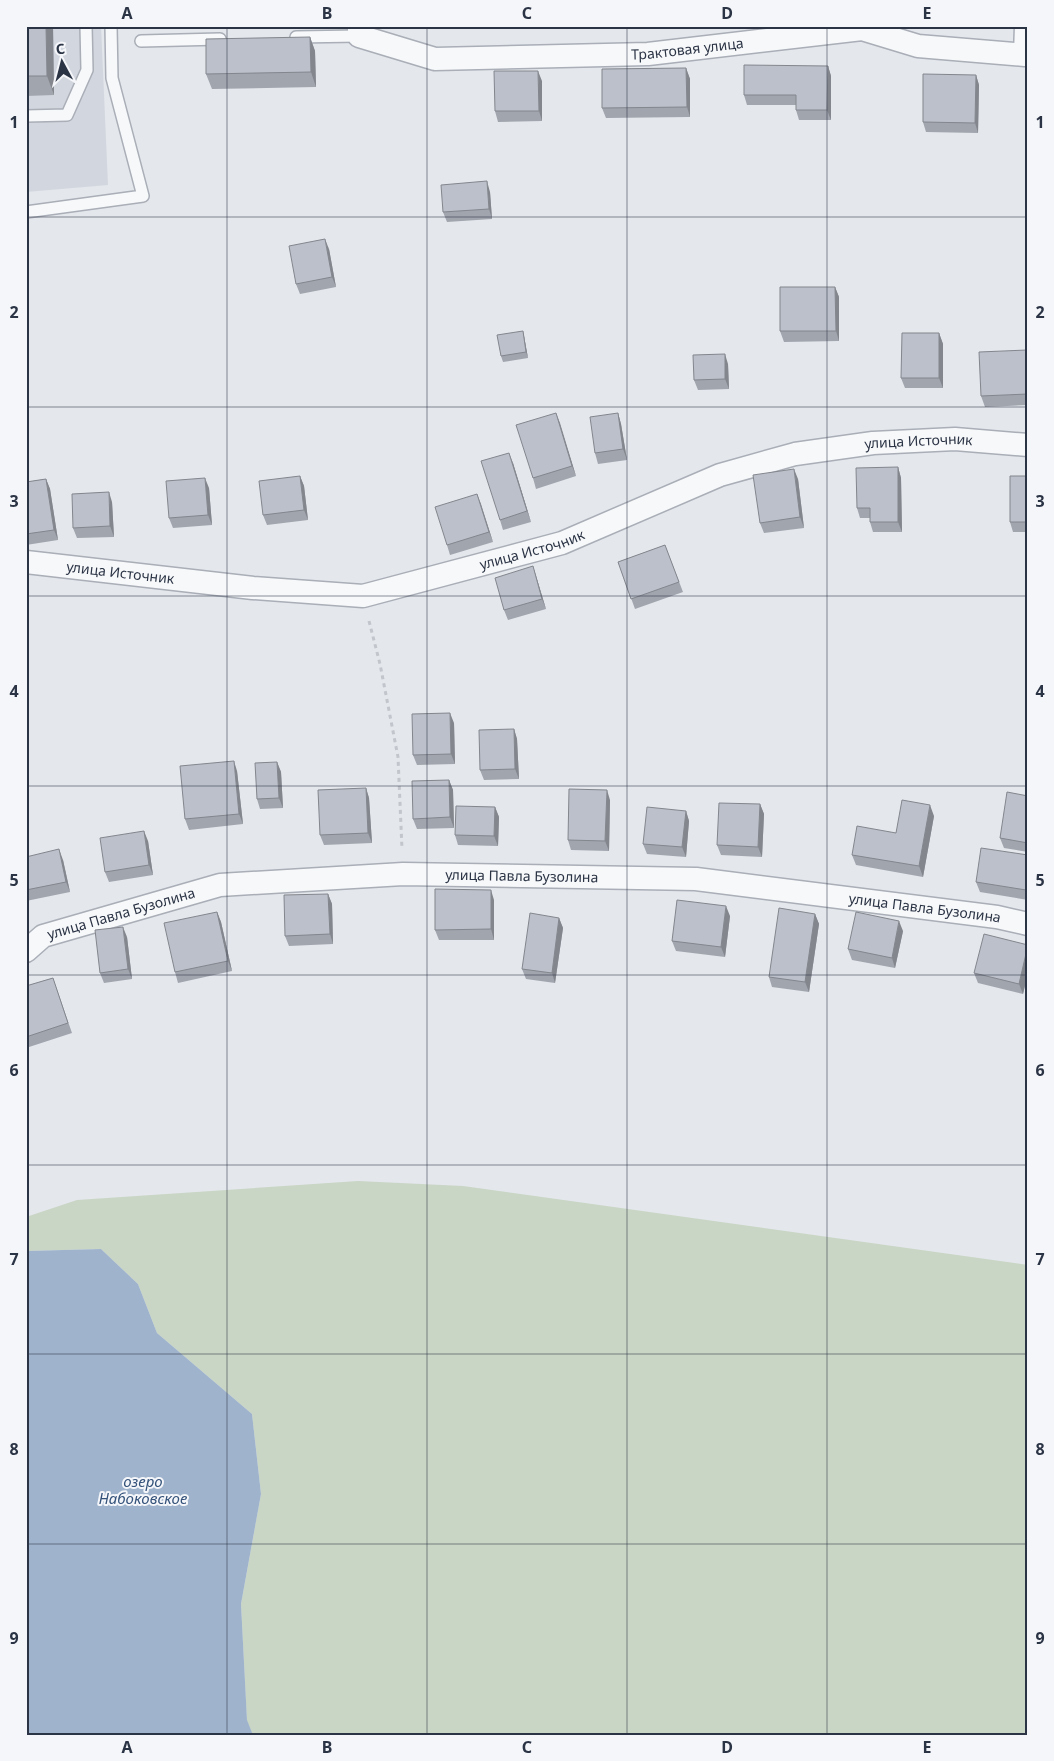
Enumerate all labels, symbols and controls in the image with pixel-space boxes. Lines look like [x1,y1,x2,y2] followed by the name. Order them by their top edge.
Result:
[121,2,133,24] text: A
[322,2,332,24] text: B
[522,2,532,24] text: C
[721,2,733,24] text: D
[923,2,932,24] text: E
[631,33,744,63] street label: Трактовая улица
[38,38,88,88] north arrow
[55,39,66,59] text: С
[9,111,19,133] text: 1
[1035,111,1045,133] text: 1
[9,301,19,323] text: 2
[1035,301,1045,323] text: 2
[863,429,974,453] street label: улица Источник
[9,490,19,512] text: 3
[1035,490,1045,512] text: 3
[477,524,588,574] street label: улица Источник
[65,557,176,588] street label: улица Источник
[9,680,19,702] text: 4
[1035,680,1045,702] text: 4
[445,865,598,886] street label: улица Павла Бузолина
[9,869,19,891] text: 5
[1035,869,1045,891] text: 5
[45,883,197,943] street label: улица Павла Бузолина
[848,888,1003,927] street label: улица Павла Бузолина
[9,1059,19,1081] text: 6
[1035,1059,1045,1081] text: 6
[9,1248,19,1270] text: 7
[1035,1248,1045,1270] text: 7
[9,1438,19,1460] text: 8
[1035,1438,1045,1460] text: 8
[99,1471,188,1508] water label: озеро Набоковское
[9,1627,19,1649] text: 9
[1035,1627,1045,1649] text: 9
[121,1736,133,1758] text: A
[322,1736,332,1758] text: B
[522,1736,532,1758] text: C
[721,1736,733,1758] text: D
[923,1736,932,1758] text: E

